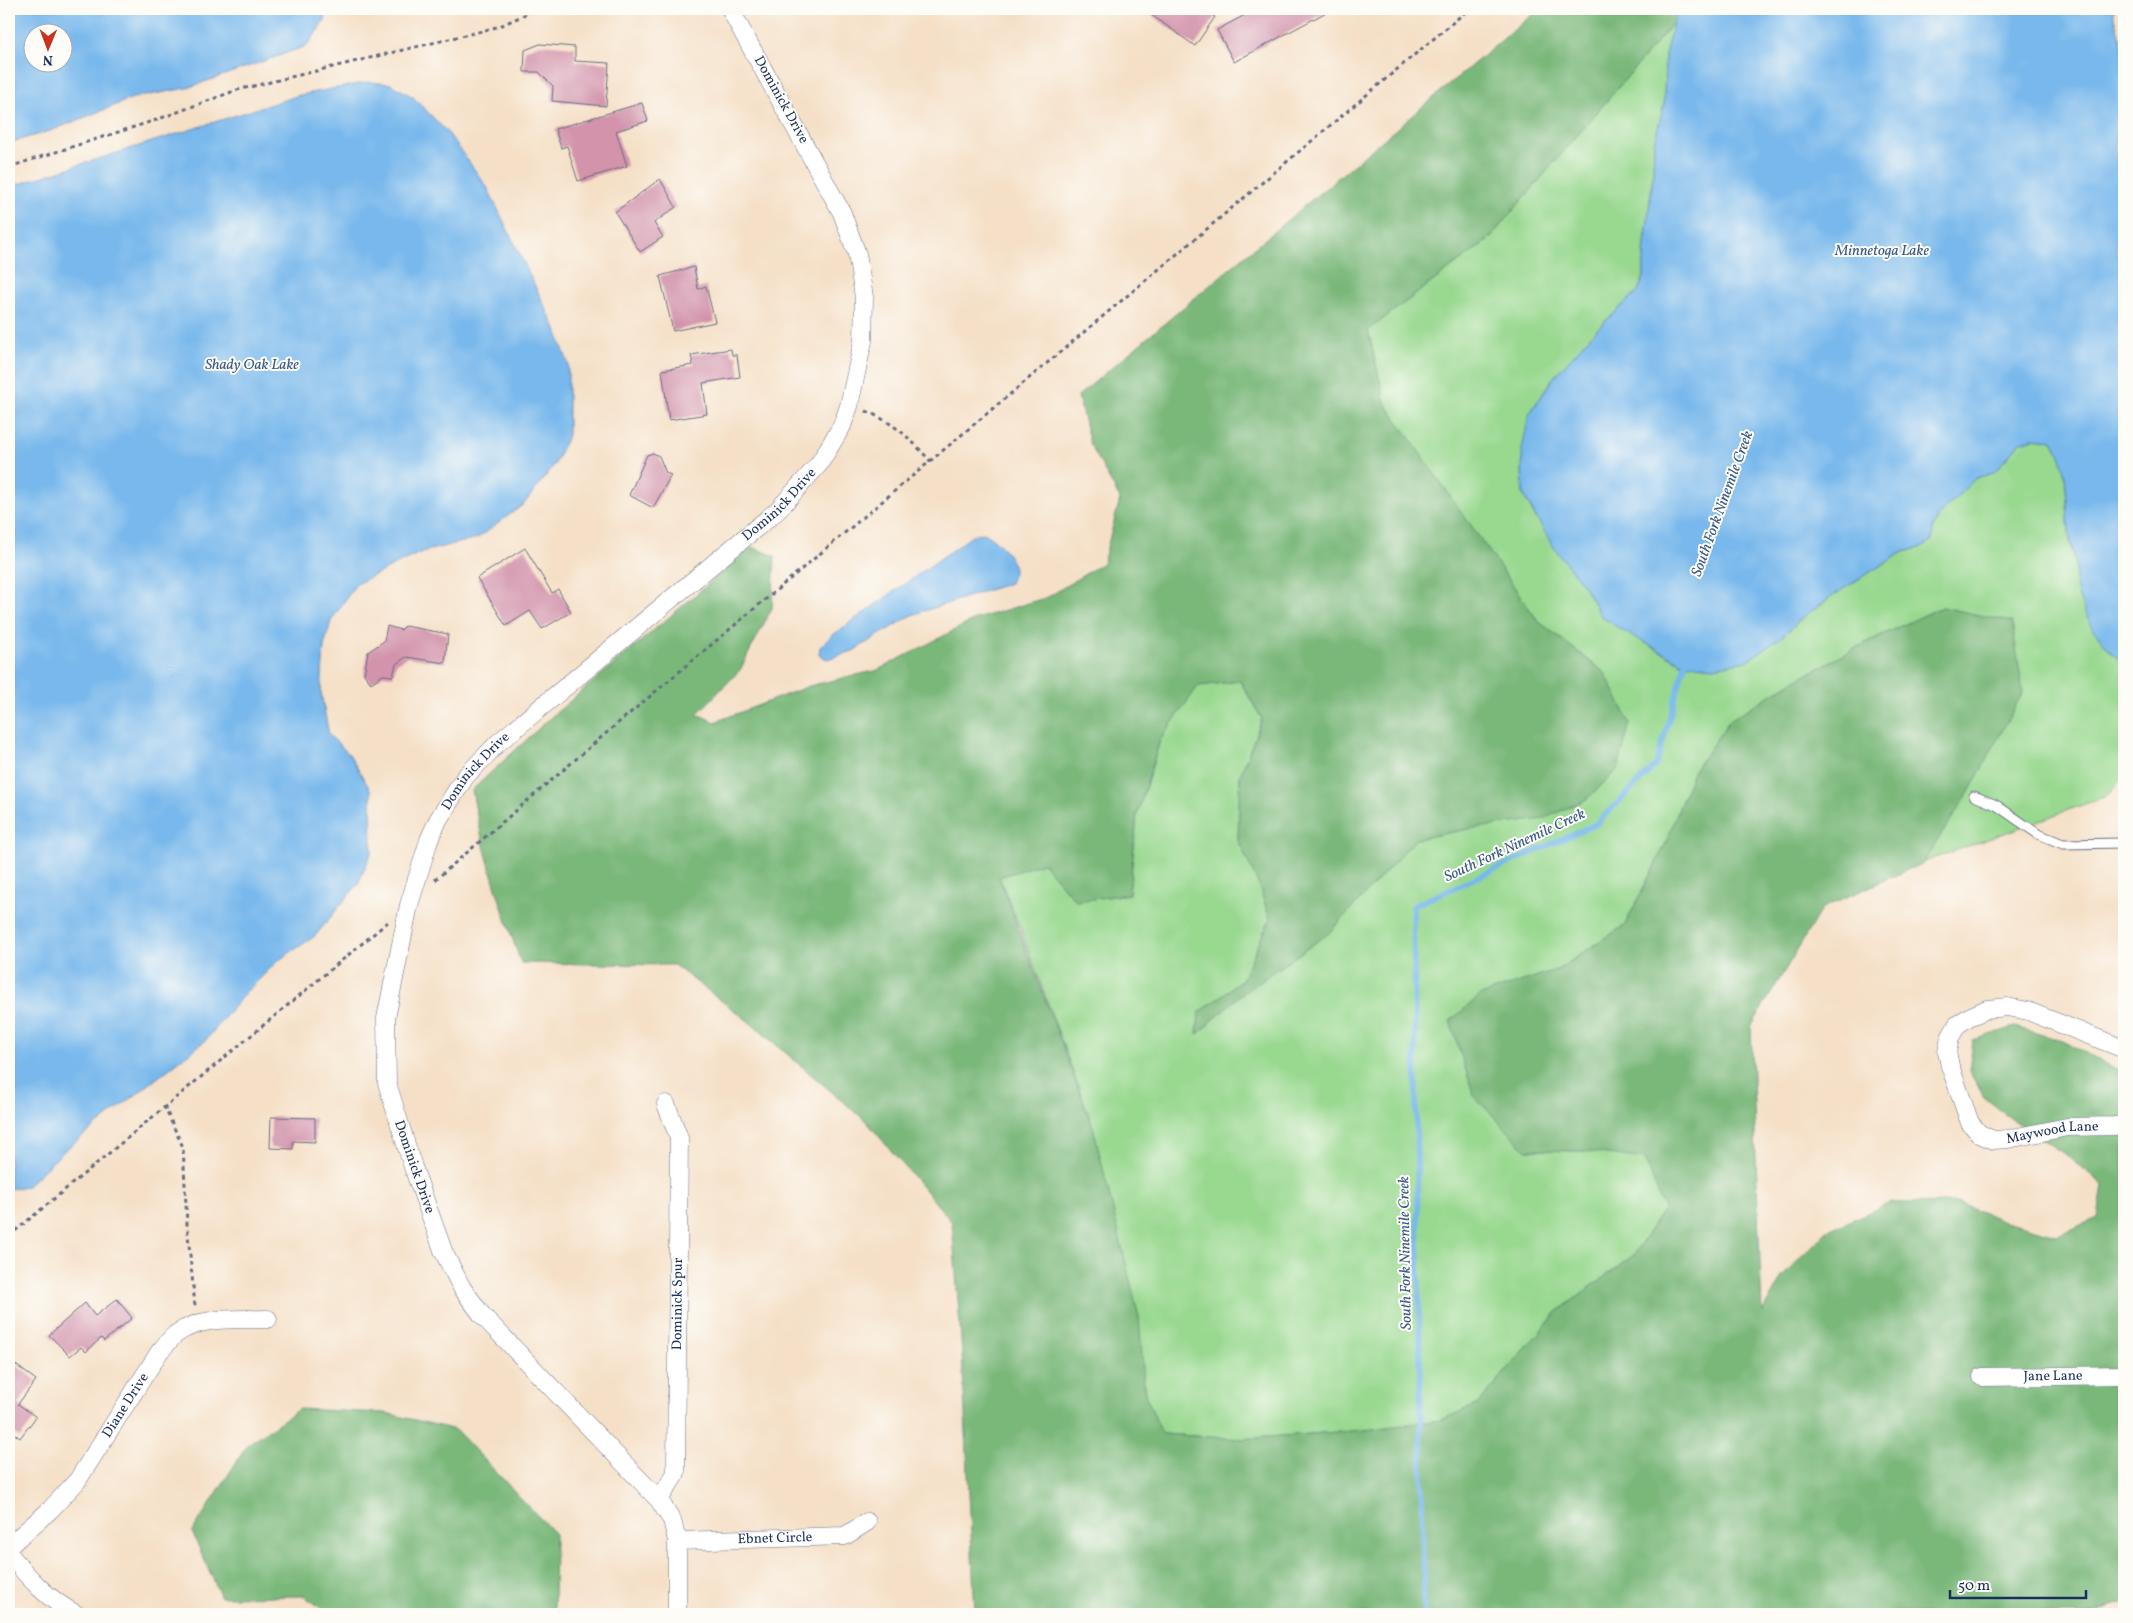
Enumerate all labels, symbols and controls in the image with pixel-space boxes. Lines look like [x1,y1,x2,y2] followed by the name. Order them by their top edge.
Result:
[22,22,72,72] north arrow
[43,50,53,69] text: N
[749,53,813,148] street label: Dominick Drive
[1834,241,1929,262] water label: Minnetoga Lake
[205,355,299,376] water label: Shady Oak Lake
[1687,428,1759,580] water label: South Fork Ninemile Creek
[738,464,821,546] street label: Dominick Drive
[437,727,514,814] street label: Dominick Drive
[1441,804,1589,888] water label: South Fork Ninemile Creek
[2005,1117,2099,1149] street label: Maywood Lane
[389,1118,439,1216] street label: Dominick Drive
[1394,1176,1418,1330] water label: South Fork Ninemile Creek
[668,1257,687,1350] street label: Dominick Spur
[2023,1366,2083,1386] street label: Jane Lane
[98,1369,153,1441] street label: Diane Drive
[737,1527,813,1549] street label: Ebnet Circle
[1950,1568,2087,1600] scale bar
[1958,1576,1990,1597] text: 50 m

